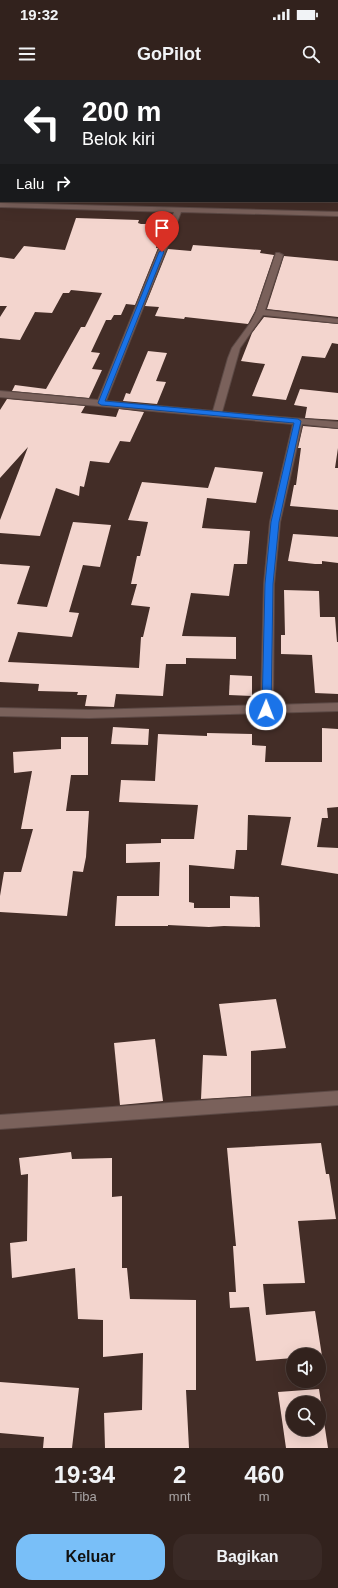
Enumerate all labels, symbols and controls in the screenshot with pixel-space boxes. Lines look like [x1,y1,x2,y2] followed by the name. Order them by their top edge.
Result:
[20,6,58,23] text: 19:32
[16,43,38,65] icon: menu
[300,43,322,65] icon: search
[137,44,201,64] text: GoPilot
[16,96,68,148] icon: left
[82,96,161,127] text: 200 m
[82,129,155,149] text: Belok kiri
[52,172,74,194] icon: right
[16,175,44,192] text: Lalu
[145,211,179,252] pin
[151,217,173,239] icon: arrive
[245,689,287,731] position arrow
[286,1348,326,1436] map controls
[286,1348,326,1388] button: sound
[286,1396,326,1436] button: search
[54,1461,115,1488] text: 19:34
[173,1461,186,1488] text: 2
[244,1461,284,1488] text: 460
[72,1489,97,1504] text: Tiba
[169,1489,191,1504] text: mnt
[259,1489,270,1504] text: m
[16,1534,165,1580] button: Keluar
[173,1534,322,1580] button: Bagikan

